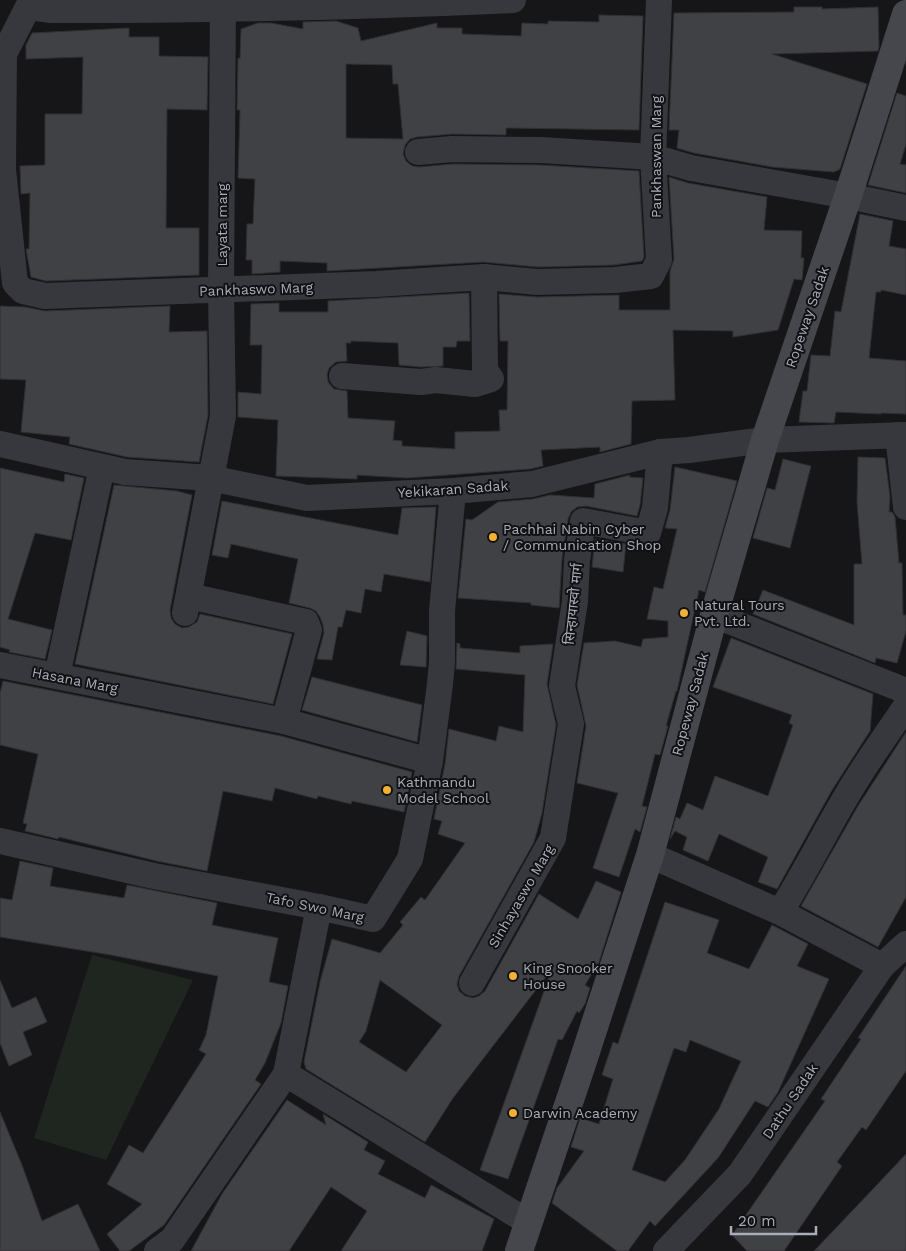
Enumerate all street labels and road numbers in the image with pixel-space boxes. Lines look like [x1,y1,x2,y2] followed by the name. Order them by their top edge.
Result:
[648,95,664,218] street label: Pankhaswan Marg
[214,183,230,266] street label: Layata marg
[782,264,832,370] street label: Ropeway Sadak
[199,279,314,299] street label: Pankhaswo Marg
[397,477,509,501] street label: Yekikaran Sadak
[561,561,585,645] street label: सिन्हायास्वो मार्ग
[669,651,711,757] street label: Ropeway Sadak
[31,664,120,696] street label: Hasana Marg
[485,841,557,951] street label: Sinhayaswo Marg
[265,889,366,925] street label: Tafo Swo Marg
[759,1060,821,1142] street label: Dathu Sadak

